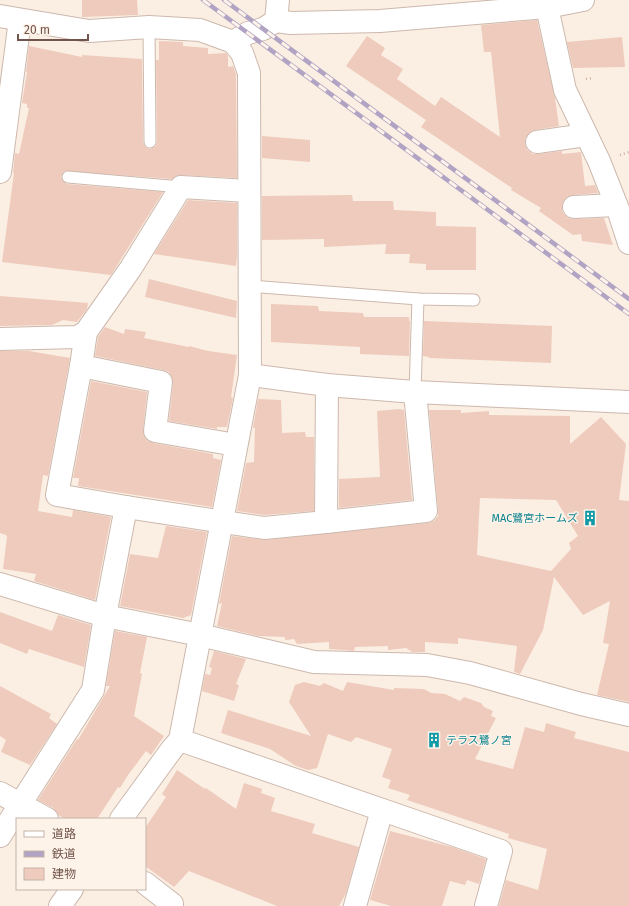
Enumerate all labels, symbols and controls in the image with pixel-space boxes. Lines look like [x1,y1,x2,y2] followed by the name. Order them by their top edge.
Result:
[18,16,88,42] scale bar
[24,23,50,37] text: 20 m
[581,509,599,527] building icon: MAC鷺宮ホームズ
[491,512,578,525] place label: MAC鷺宮ホームズ
[425,731,443,749] building icon: テラス鷺ノ宮
[446,734,512,747] place label: テラス鷺ノ宮
[16,818,146,890] legend
[52,827,76,841] text: 道路
[52,847,76,861] text: 鉄道
[52,867,76,881] text: 建物

